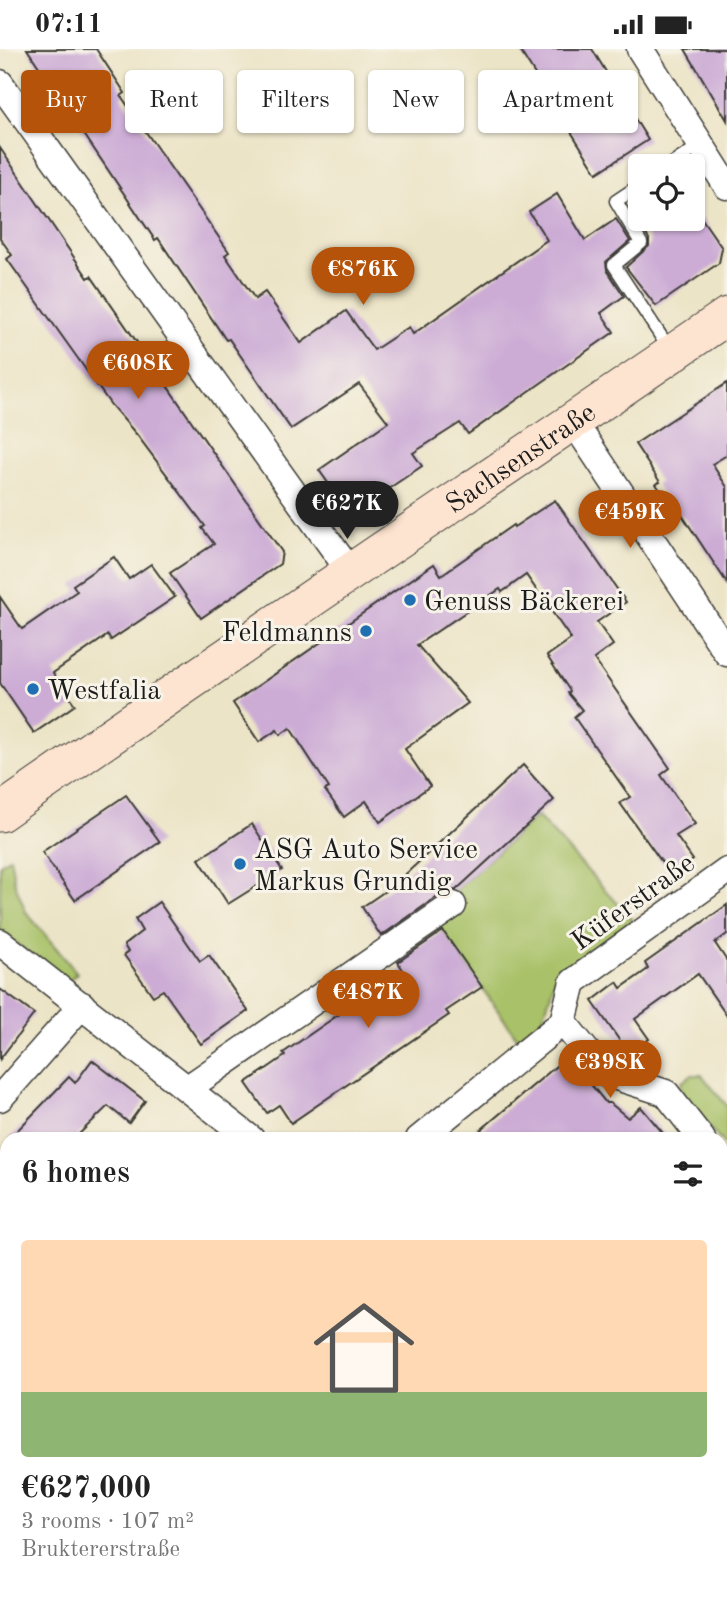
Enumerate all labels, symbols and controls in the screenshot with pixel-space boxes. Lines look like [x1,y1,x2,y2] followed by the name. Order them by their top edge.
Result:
[35,12,103,38] text: 07:11
[21,70,111,133] chip: Buy
[125,70,223,133] chip: Rent
[237,70,354,133] chip: Filters
[368,70,464,133] chip: New
[478,70,638,133] chip: Apartment
[628,154,705,231] map controls
[628,154,705,231] button: locate
[314,247,412,307] pin: €876K
[327,258,399,281] text: €876K
[89,341,187,401] pin: €608K
[102,352,174,375] text: €608K
[442,399,601,520] street label: Sachsenstraße
[298,482,396,541] pin: €627K
[581,491,679,550] pin: €459K
[311,492,383,515] text: €627K
[594,501,666,524] text: €459K
[424,589,624,617] place label: Genuss Bäckerei
[402,592,418,608] marker: Genuss Bäckerei
[222,620,352,648] place label: Feldmanns
[358,623,374,639] marker: Feldmanns
[47,678,161,706] place label: Westfalia
[25,681,41,697] marker: Westfalia
[254,837,478,897] place label: ASG Auto Service Markus Grundig
[567,850,700,957] street label: Küferstraße
[232,856,248,872] marker: ASG Auto Service Markus Grundig
[319,971,417,1030] pin: €487K
[332,981,404,1004] text: €487K
[561,1041,659,1100] pin: €398K
[574,1051,646,1074] text: €398K
[669,1155,707,1193] icon: filters
[21,1159,130,1189] text: 6 homes
[301,1285,427,1411] icon: home
[21,1474,151,1504] text: €627,000
[21,1510,194,1533] text: 3 rooms · 107 m²
[21,1538,180,1561] text: Bruktererstraße

